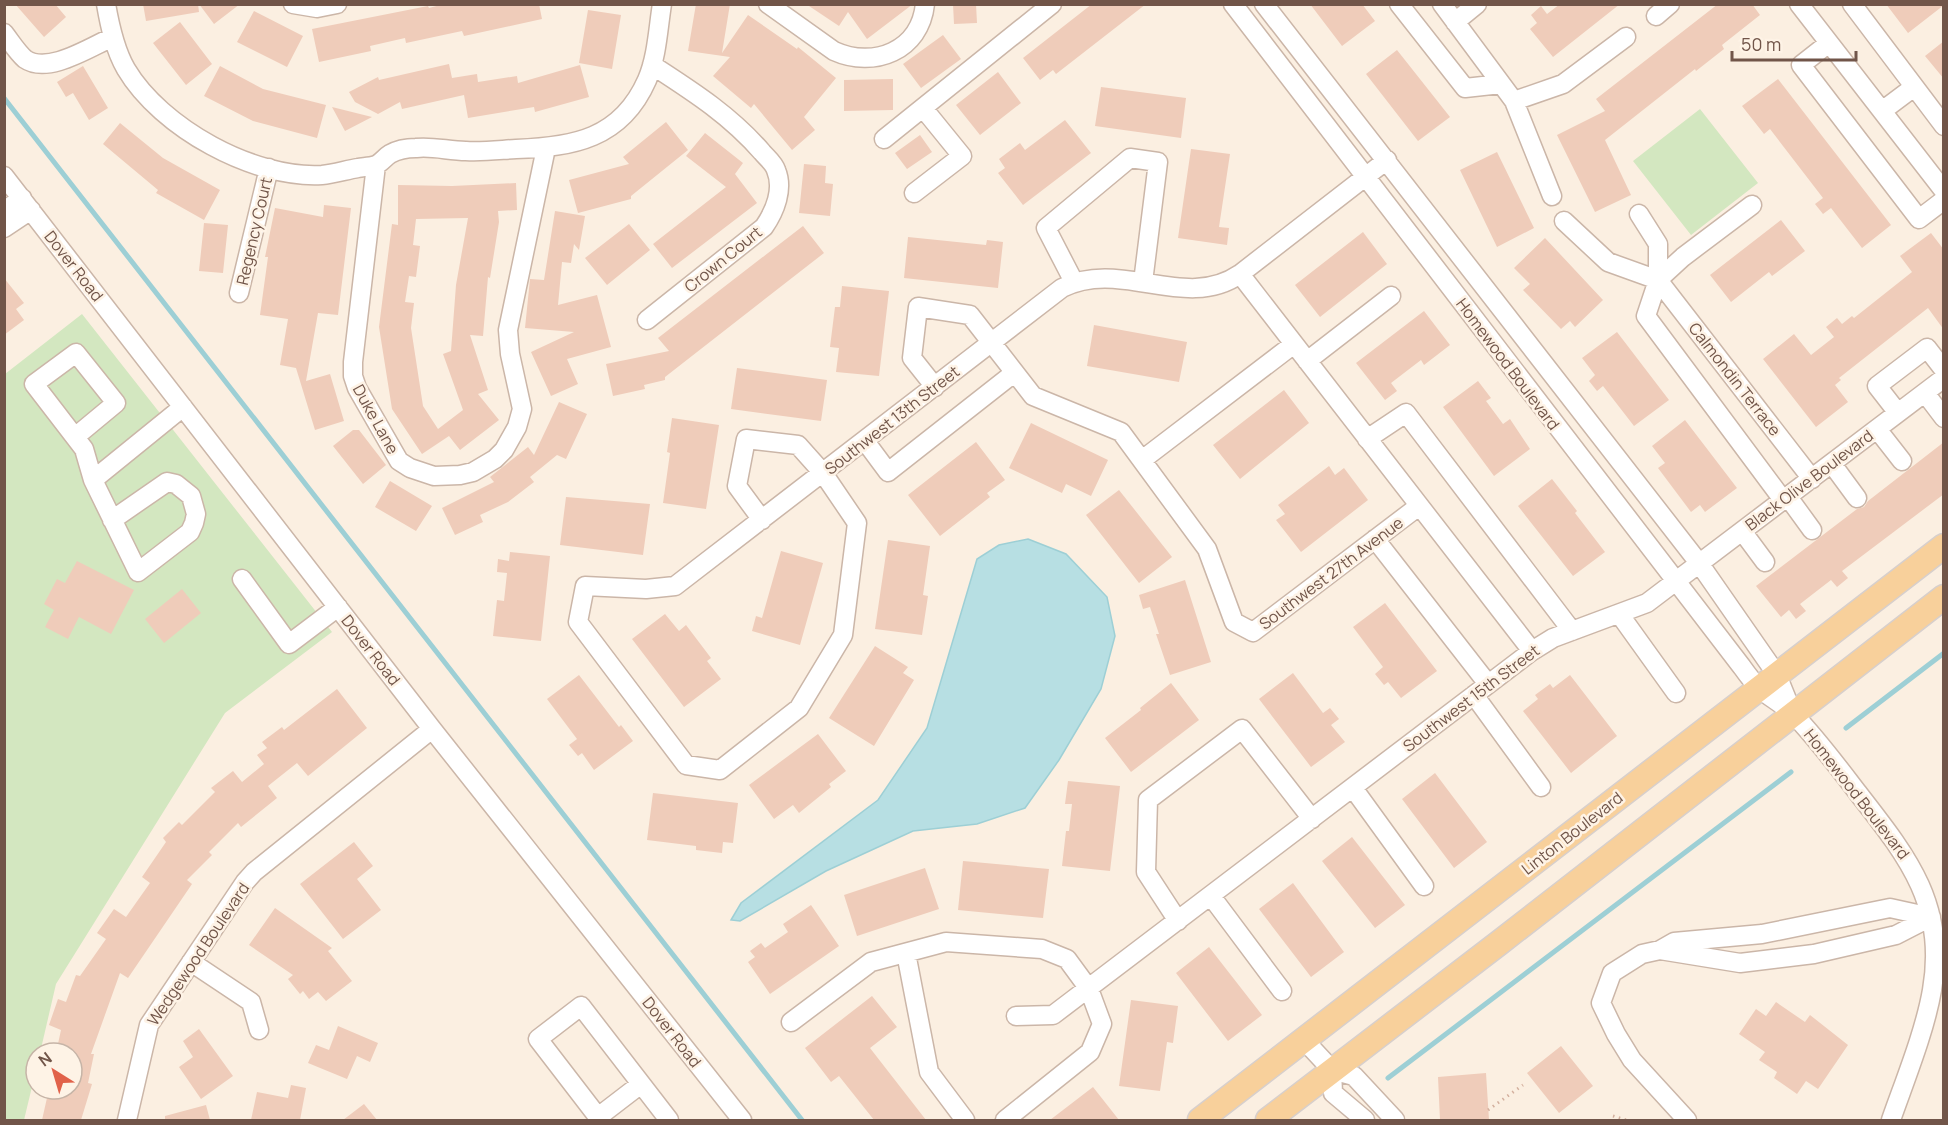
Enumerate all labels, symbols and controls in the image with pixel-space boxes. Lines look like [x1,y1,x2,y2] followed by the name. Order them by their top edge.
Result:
[1732,24,1856,62] scale bar
[1741,32,1781,56] text: 50 m
[231,175,277,287] street label: Regency Court
[680,221,766,297] street label: Crown Court
[39,226,109,306] street label: Dover Road
[1451,294,1565,434] street label: Homewood Boulevard
[1684,318,1786,440] street label: Calmondin Terrace
[820,360,964,480] street label: Southwest 13th Street
[348,380,404,458] street label: Duke Lane
[1740,425,1878,535] street label: Black Olive Boulevard
[1254,512,1408,634] street label: Southwest 27th Avenue
[336,610,406,690] street label: Dover Road
[1398,639,1544,757] street label: Southwest 15th Street
[1799,724,1915,864] street label: Homewood Boulevard
[1517,787,1627,879] street label: Linton Boulevard
[142,878,254,1030] street label: Wedgewood Boulevard
[637,992,707,1072] street label: Dover Road
[24,1041,84,1101] north arrow
[34,1047,56,1071] text: N

